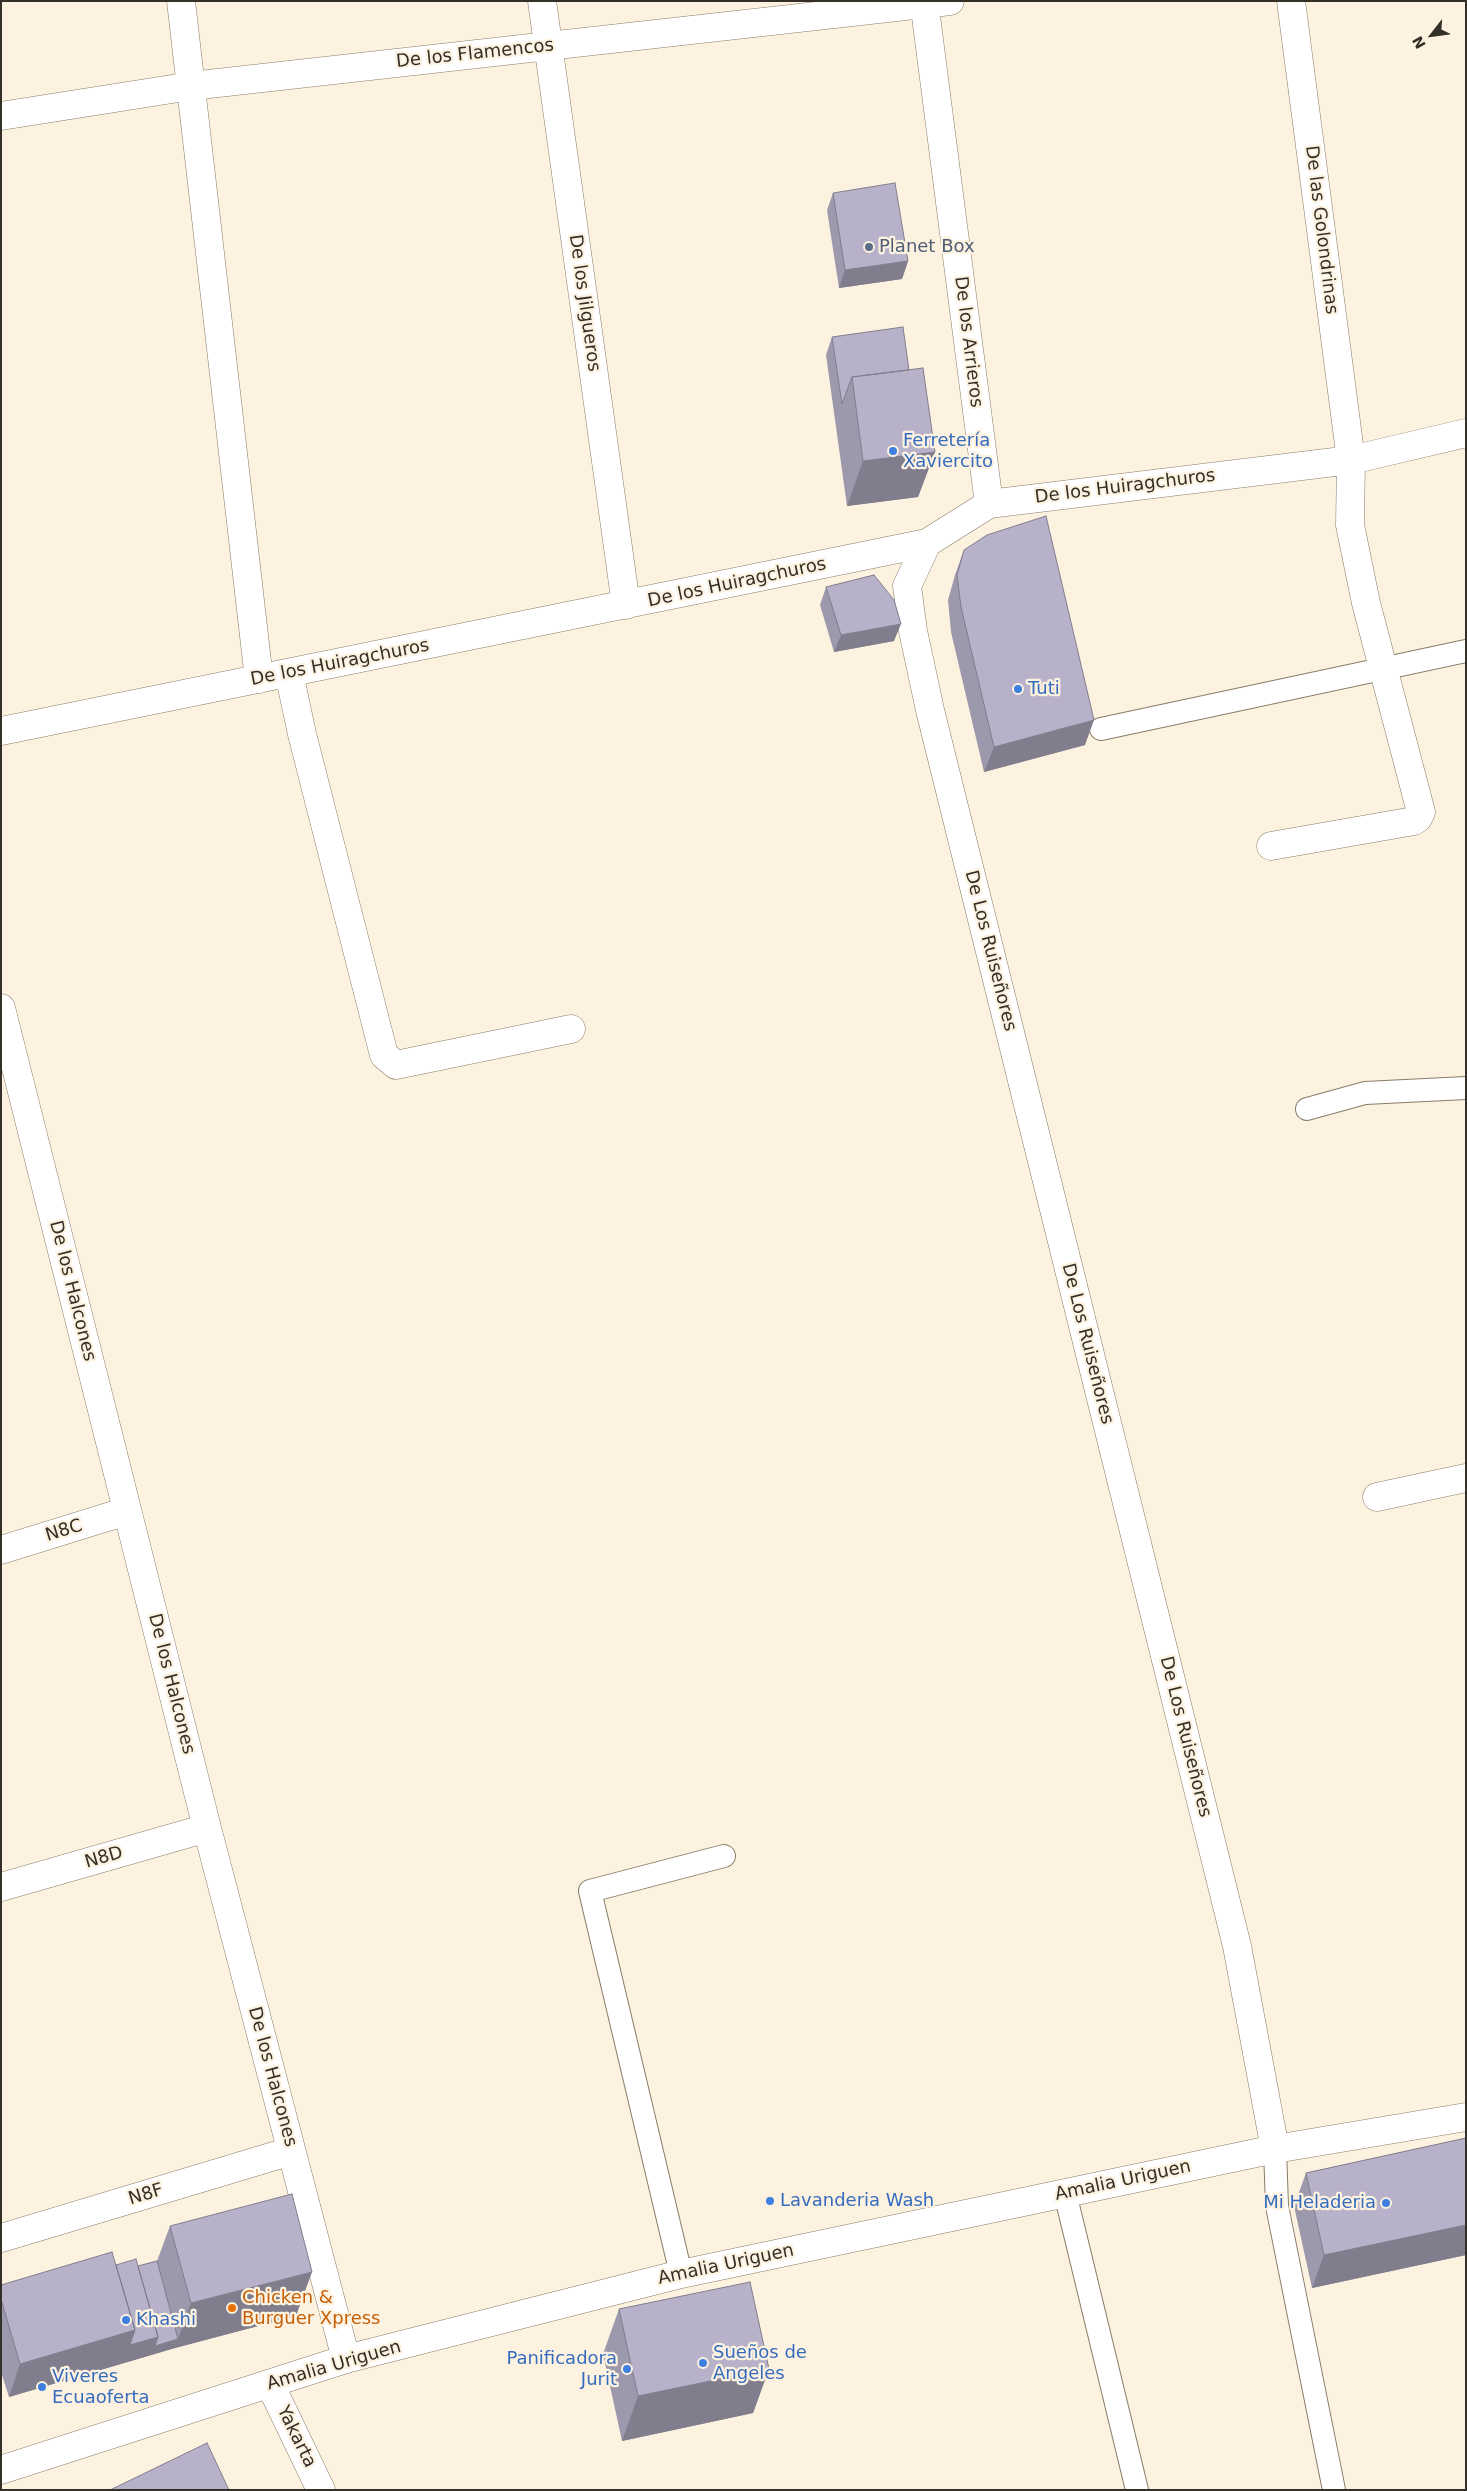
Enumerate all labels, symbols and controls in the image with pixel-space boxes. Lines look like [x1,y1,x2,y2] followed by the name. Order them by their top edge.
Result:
[1407,10,1457,60] north arrow
[1409,33,1429,52] text: N
[395,35,555,73] street label: De los Flamencos
[1300,144,1342,316] street label: De las Golondrinas
[564,233,604,373] street label: De los Jilgueros
[879,236,975,258] place label: Planet Box
[863,241,875,253] marker: Planet Box
[949,275,987,409] street label: De los Arrieros
[903,430,993,472] place label: Ferretería Xaviercito
[887,445,899,457] marker: Ferretería Xaviercito
[1034,465,1216,509] street label: De los Huiragchuros
[646,554,828,612] street label: De los Huiragchuros
[249,635,431,691] street label: De los Huiragchuros
[1028,678,1060,700] place label: Tuti
[1012,683,1024,695] marker: Tuti
[960,868,1020,1034] street label: De Los Ruiseñores
[44,1218,100,1364] street label: De los Halcones
[1057,1261,1117,1427] street label: De Los Ruiseñores
[43,1515,85,1547] street label: N8C
[143,1611,199,1757] street label: De los Halcones
[1155,1654,1215,1820] street label: De Los Ruiseñores
[82,1842,126,1874] street label: N8D
[243,2005,301,2149] street label: De los Halcones
[1053,2156,1193,2206] street label: Amalia Uriguen
[126,2180,166,2210] street label: N8F
[780,2190,934,2212] place label: Lavanderia Wash
[1263,2192,1376,2214] place label: Mi Heladeria
[764,2195,776,2207] marker: Lavanderia Wash
[1380,2197,1392,2209] marker: Mi Heladeria
[656,2240,796,2290] street label: Amalia Uriguen
[242,2287,380,2330] place label: Chicken & Burguer Xpress
[226,2302,238,2314] marker: Chicken & Burguer Xpress
[136,2309,196,2331] place label: Khashi
[120,2314,132,2326] marker: Khashi
[264,2337,404,2395] street label: Amalia Uriguen
[713,2342,807,2384] place label: Sueños de Angeles
[506,2348,617,2390] place label: Panificadora Jurit
[697,2357,709,2369] marker: Sueños de Angeles
[621,2363,633,2375] marker: Panificadora Jurit
[52,2366,150,2408] place label: Viveres Ecuaoferta
[36,2381,48,2393] marker: Viveres Ecuaoferta
[272,2403,320,2471] street label: Yakarta

